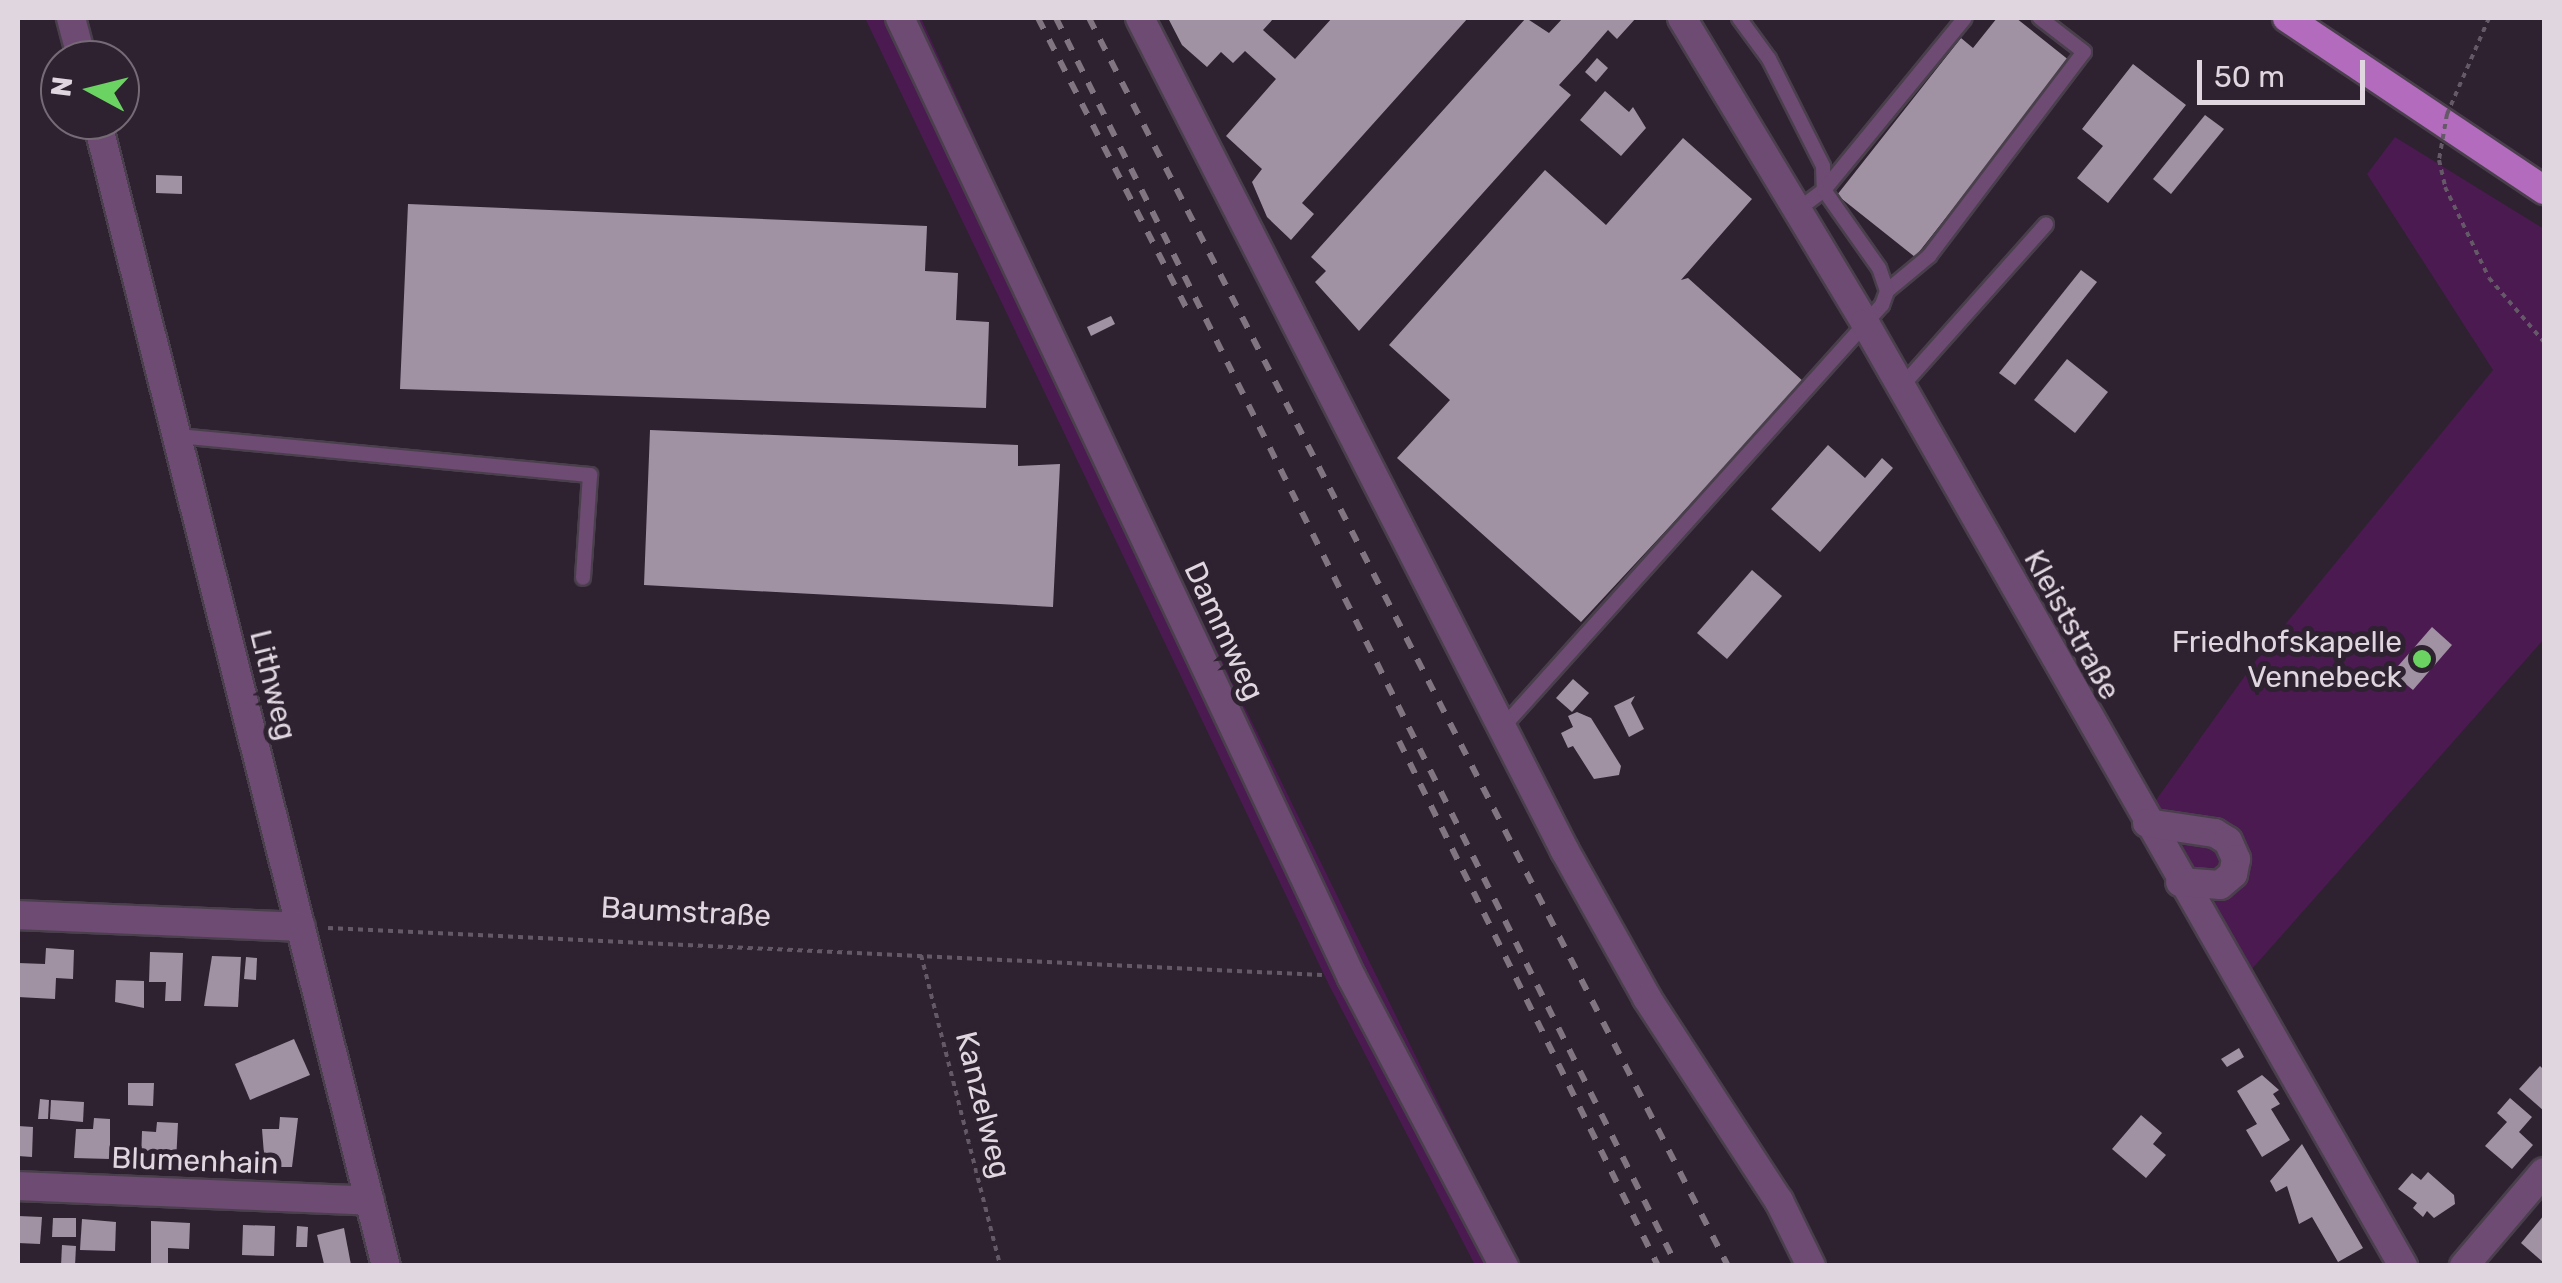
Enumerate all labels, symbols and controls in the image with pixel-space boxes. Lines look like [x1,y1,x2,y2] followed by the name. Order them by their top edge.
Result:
[40,40,140,140] north arrow
[2202,40,2370,102] scale bar
[2214,59,2285,95] text: 50 m
[44,75,79,99] text: N
[2016,544,2128,706] street label: Kleiststraße
[1176,556,1272,706] street label: Dammweg
[2172,624,2402,694] place label: Friedhofskapelle Vennebeck
[242,626,304,744] street label: Lithweg
[2411,648,2433,670] marker: Friedhofskapelle Vennebeck
[600,890,772,934] street label: Baumstraße
[947,1028,1019,1182] street label: Kanzelweg
[111,1140,279,1182] street label: Blumenhain

